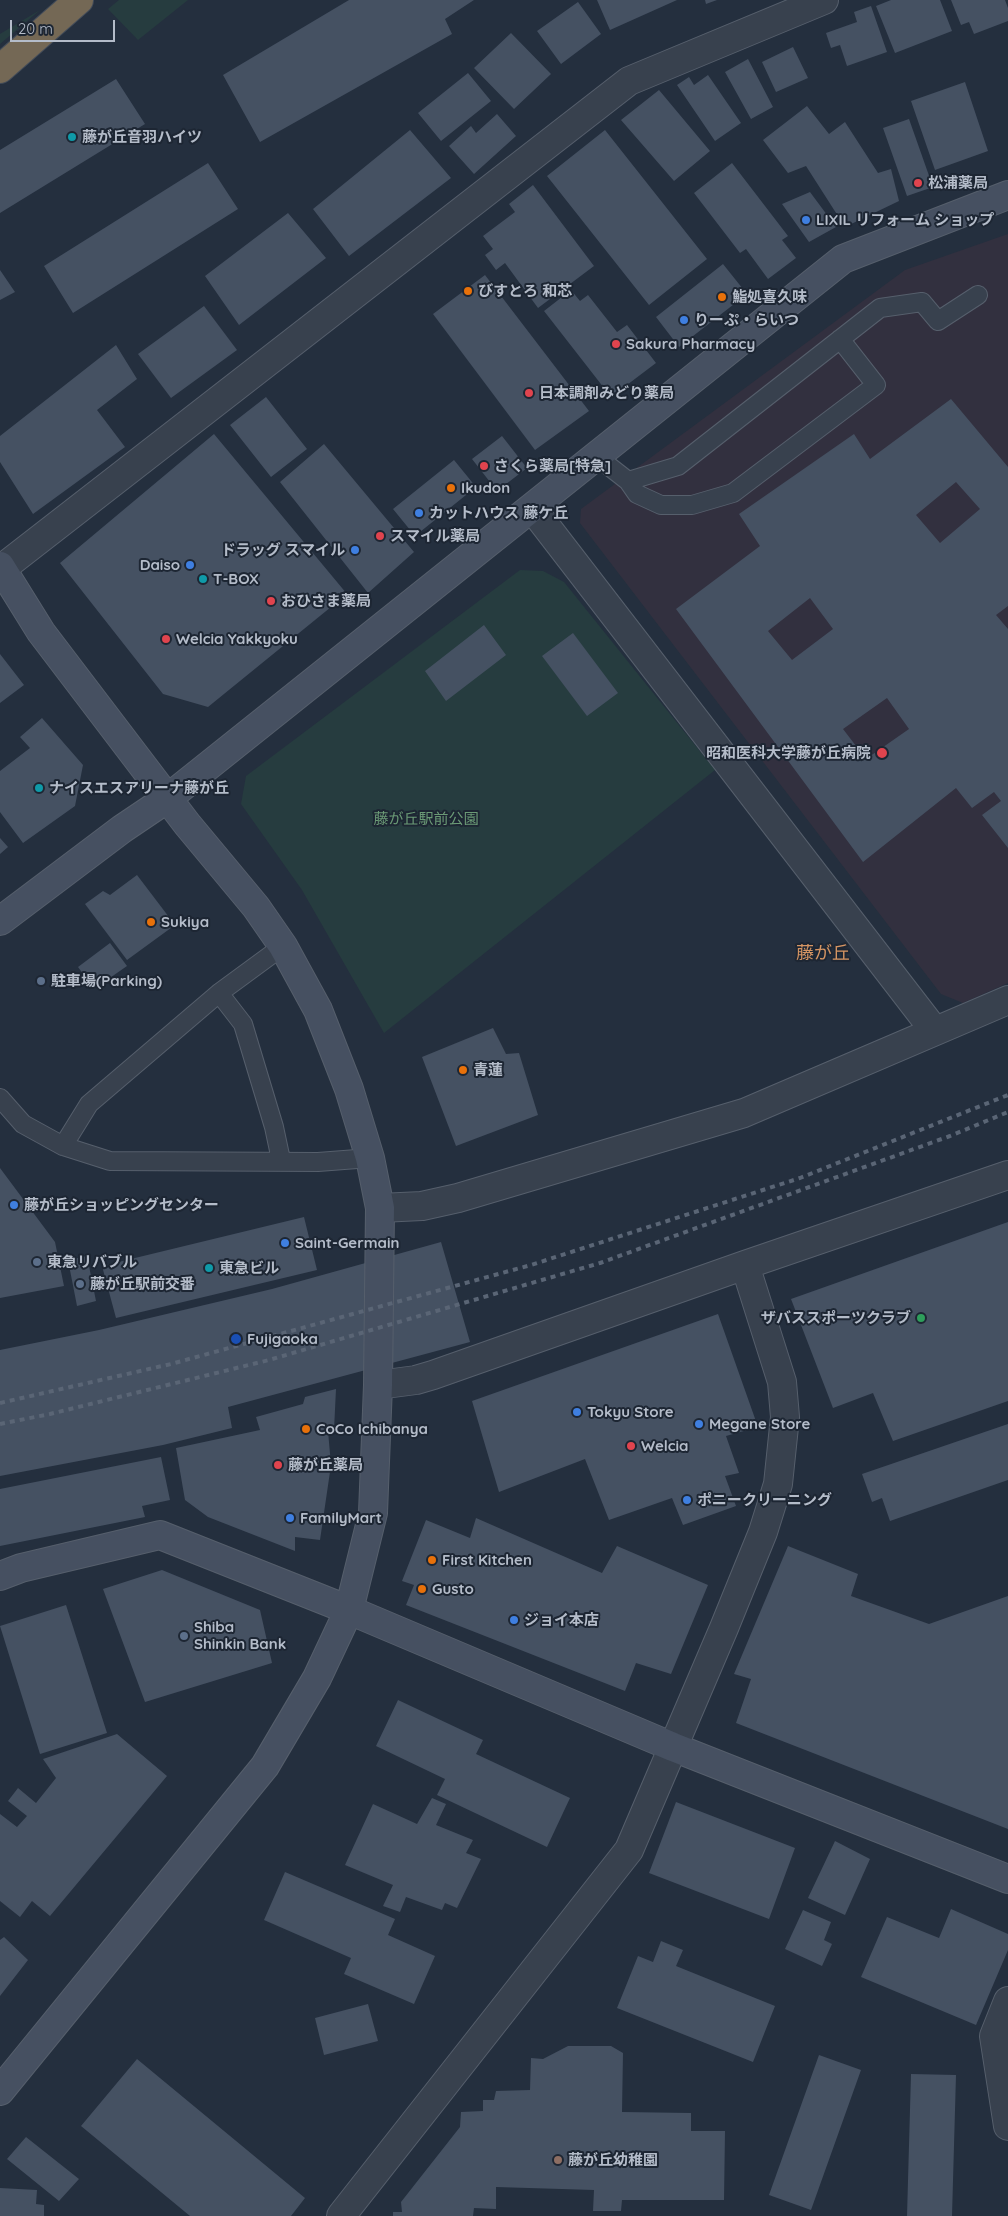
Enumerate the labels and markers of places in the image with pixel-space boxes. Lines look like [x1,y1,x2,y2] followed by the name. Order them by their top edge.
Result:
[82,128,202,146] place label: 藤が丘音羽ハイツ
[66,131,78,143] marker: 藤が丘音羽ハイツ
[928,174,988,192] place label: 松浦薬局
[912,177,924,189] marker: 松浦薬局
[816,211,994,229] place label: LIXIL リフォーム ショップ
[800,214,812,226] marker: LIXIL リフォーム ショップ
[478,282,572,300] place label: びすとろ 和芯
[462,285,474,297] marker: びすとろ 和芯
[732,288,807,306] place label: 鮨処喜久味
[716,291,728,303] marker: 鮨処喜久味
[694,311,799,329] place label: りーぷ・らいつ
[678,314,690,326] marker: りーぷ・らいつ
[626,335,755,353] place label: Sakura Pharmacy
[610,338,622,350] marker: Sakura Pharmacy
[539,384,674,402] place label: 日本調剤みどり薬局
[523,387,535,399] marker: 日本調剤みどり薬局
[494,457,611,475] place label: さくら薬局[特急]
[478,460,490,472] marker: さくら薬局[特急]
[461,479,510,497] place label: Ikudon
[445,482,457,494] marker: Ikudon
[429,504,568,522] place label: カットハウス 藤ケ丘
[413,507,425,519] marker: カットハウス 藤ケ丘
[390,527,480,545] place label: スマイル薬局
[374,530,386,542] marker: スマイル薬局
[221,541,345,559] place label: ドラッグ スマイル
[349,544,361,556] marker: ドラッグ スマイル
[140,556,180,574] place label: Daiso
[184,559,196,571] marker: Daiso
[213,570,259,588] place label: T-BOX
[197,573,209,585] marker: T-BOX
[281,592,371,610] place label: おひさま薬局
[265,595,277,607] marker: おひさま薬局
[176,630,298,648] place label: Welcia Yakkyoku
[160,633,172,645] marker: Welcia Yakkyoku
[706,744,871,762] place label: 昭和医科大学藤が丘病院
[875,746,889,760] marker: 昭和医科大学藤が丘病院
[49,779,229,797] place label: ナイスエスアリーナ藤が丘
[33,782,45,794] marker: ナイスエスアリーナ藤が丘
[161,913,209,931] place label: Sukiya
[145,916,157,928] marker: Sukiya
[51,972,162,990] place label: 駐車場(Parking)
[35,975,47,987] marker: 駐車場(Parking)
[473,1061,503,1079] place label: 青蓮
[457,1064,469,1076] marker: 青蓮
[24,1196,219,1214] place label: 藤が丘ショッピングセンター
[8,1199,20,1211] marker: 藤が丘ショッピングセンター
[295,1234,399,1252] place label: Saint-Germain
[279,1237,291,1249] marker: Saint-Germain
[47,1253,137,1271] place label: 東急リバブル
[31,1256,43,1268] marker: 東急リバブル
[219,1259,279,1277] place label: 東急ビル
[203,1262,215,1274] marker: 東急ビル
[90,1275,195,1293] place label: 藤が丘駅前交番
[74,1278,86,1290] marker: 藤が丘駅前交番
[761,1309,911,1327] place label: ザバススポーツクラブ
[915,1312,927,1324] marker: ザバススポーツクラブ
[247,1330,318,1348] place label: Fujigaoka
[229,1332,243,1346] marker: Fujigaoka
[587,1403,674,1421] place label: Tokyu Store
[571,1406,583,1418] marker: Tokyu Store
[709,1415,810,1433] place label: Megane Store
[693,1418,705,1430] marker: Megane Store
[316,1420,428,1438] place label: CoCo Ichibanya
[300,1423,312,1435] marker: CoCo Ichibanya
[641,1437,688,1455] place label: Welcia
[625,1440,637,1452] marker: Welcia
[288,1456,363,1474] place label: 藤が丘薬局
[272,1459,284,1471] marker: 藤が丘薬局
[697,1491,832,1509] place label: ポニークリーニング
[681,1494,693,1506] marker: ポニークリーニング
[300,1509,382,1527] place label: FamilyMart
[284,1512,296,1524] marker: FamilyMart
[442,1551,532,1569] place label: First Kitchen
[426,1554,438,1566] marker: First Kitchen
[432,1580,474,1598] place label: Gusto
[416,1583,428,1595] marker: Gusto
[524,1611,599,1629] place label: ジョイ本店
[508,1614,520,1626] marker: ジョイ本店
[194,1618,286,1653] place label: Shiba Shinkin Bank
[178,1630,190,1642] marker: Shiba Shinkin Bank
[568,2151,658,2169] place label: 藤が丘幼稚園
[552,2154,564,2166] marker: 藤が丘幼稚園

